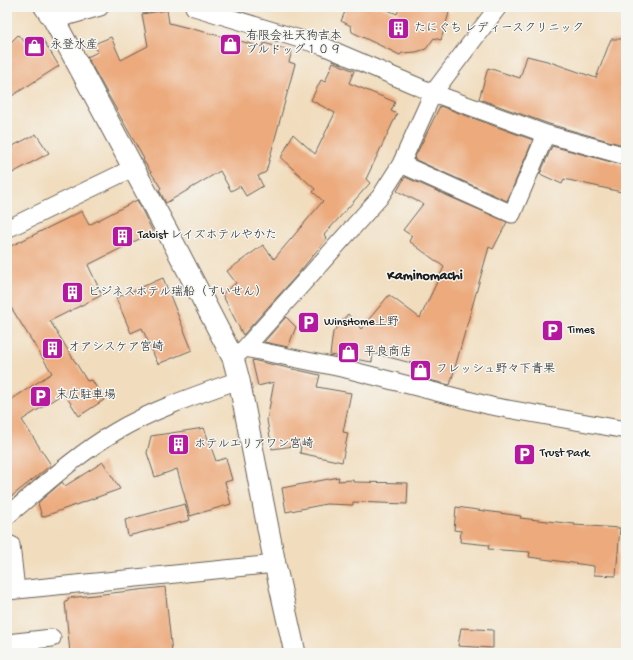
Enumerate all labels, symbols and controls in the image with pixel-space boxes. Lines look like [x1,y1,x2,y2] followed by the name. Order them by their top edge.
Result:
[385,16,411,42] building icon: たにぐち レディースクリニック
[414,22,584,36] place label: たにぐち レディースクリニック
[246,29,342,58] place label: 有限会社天狗吉本 ブルドッグ１０９
[218,31,244,57] shop icon: 有限会社天狗吉本 ブルドッグ１０９
[22,33,48,59] shop icon: 永登水産
[50,38,98,53] place label: 永登水産
[109,223,135,249] building icon: Tabist レイズホテルやかた
[137,229,277,243] place label: Tabist レイズホテルやかた
[386,268,463,285] district label: Kaminomachi
[60,280,86,306] building icon: ビジネスホテル瑞船（すいせん）
[88,285,267,300] place label: ビジネスホテル瑞船（すいせん）
[296,310,322,336] parking icon: WinsHome上野
[324,315,399,330] place label: WinsHome上野
[539,318,565,344] parking icon: Times
[567,324,595,338] place label: Times
[39,335,65,361] building icon: オアシスケア宮崎
[68,340,164,355] place label: オアシスケア宮崎
[335,340,361,366] shop icon: 平良商店
[364,345,412,360] place label: 平良商店
[408,357,434,383] shop icon: フレッシュ野々下青果
[436,362,555,377] place label: フレッシュ野々下青果
[28,383,54,409] parking icon: 末広駐車場
[56,388,116,403] place label: 末広駐車場
[166,432,192,458] building icon: ホテルエリアワン宮崎
[194,437,314,452] place label: ホテルエリアワン宮崎
[512,441,538,467] parking icon: Trust Park
[539,447,591,461] place label: Trust Park

